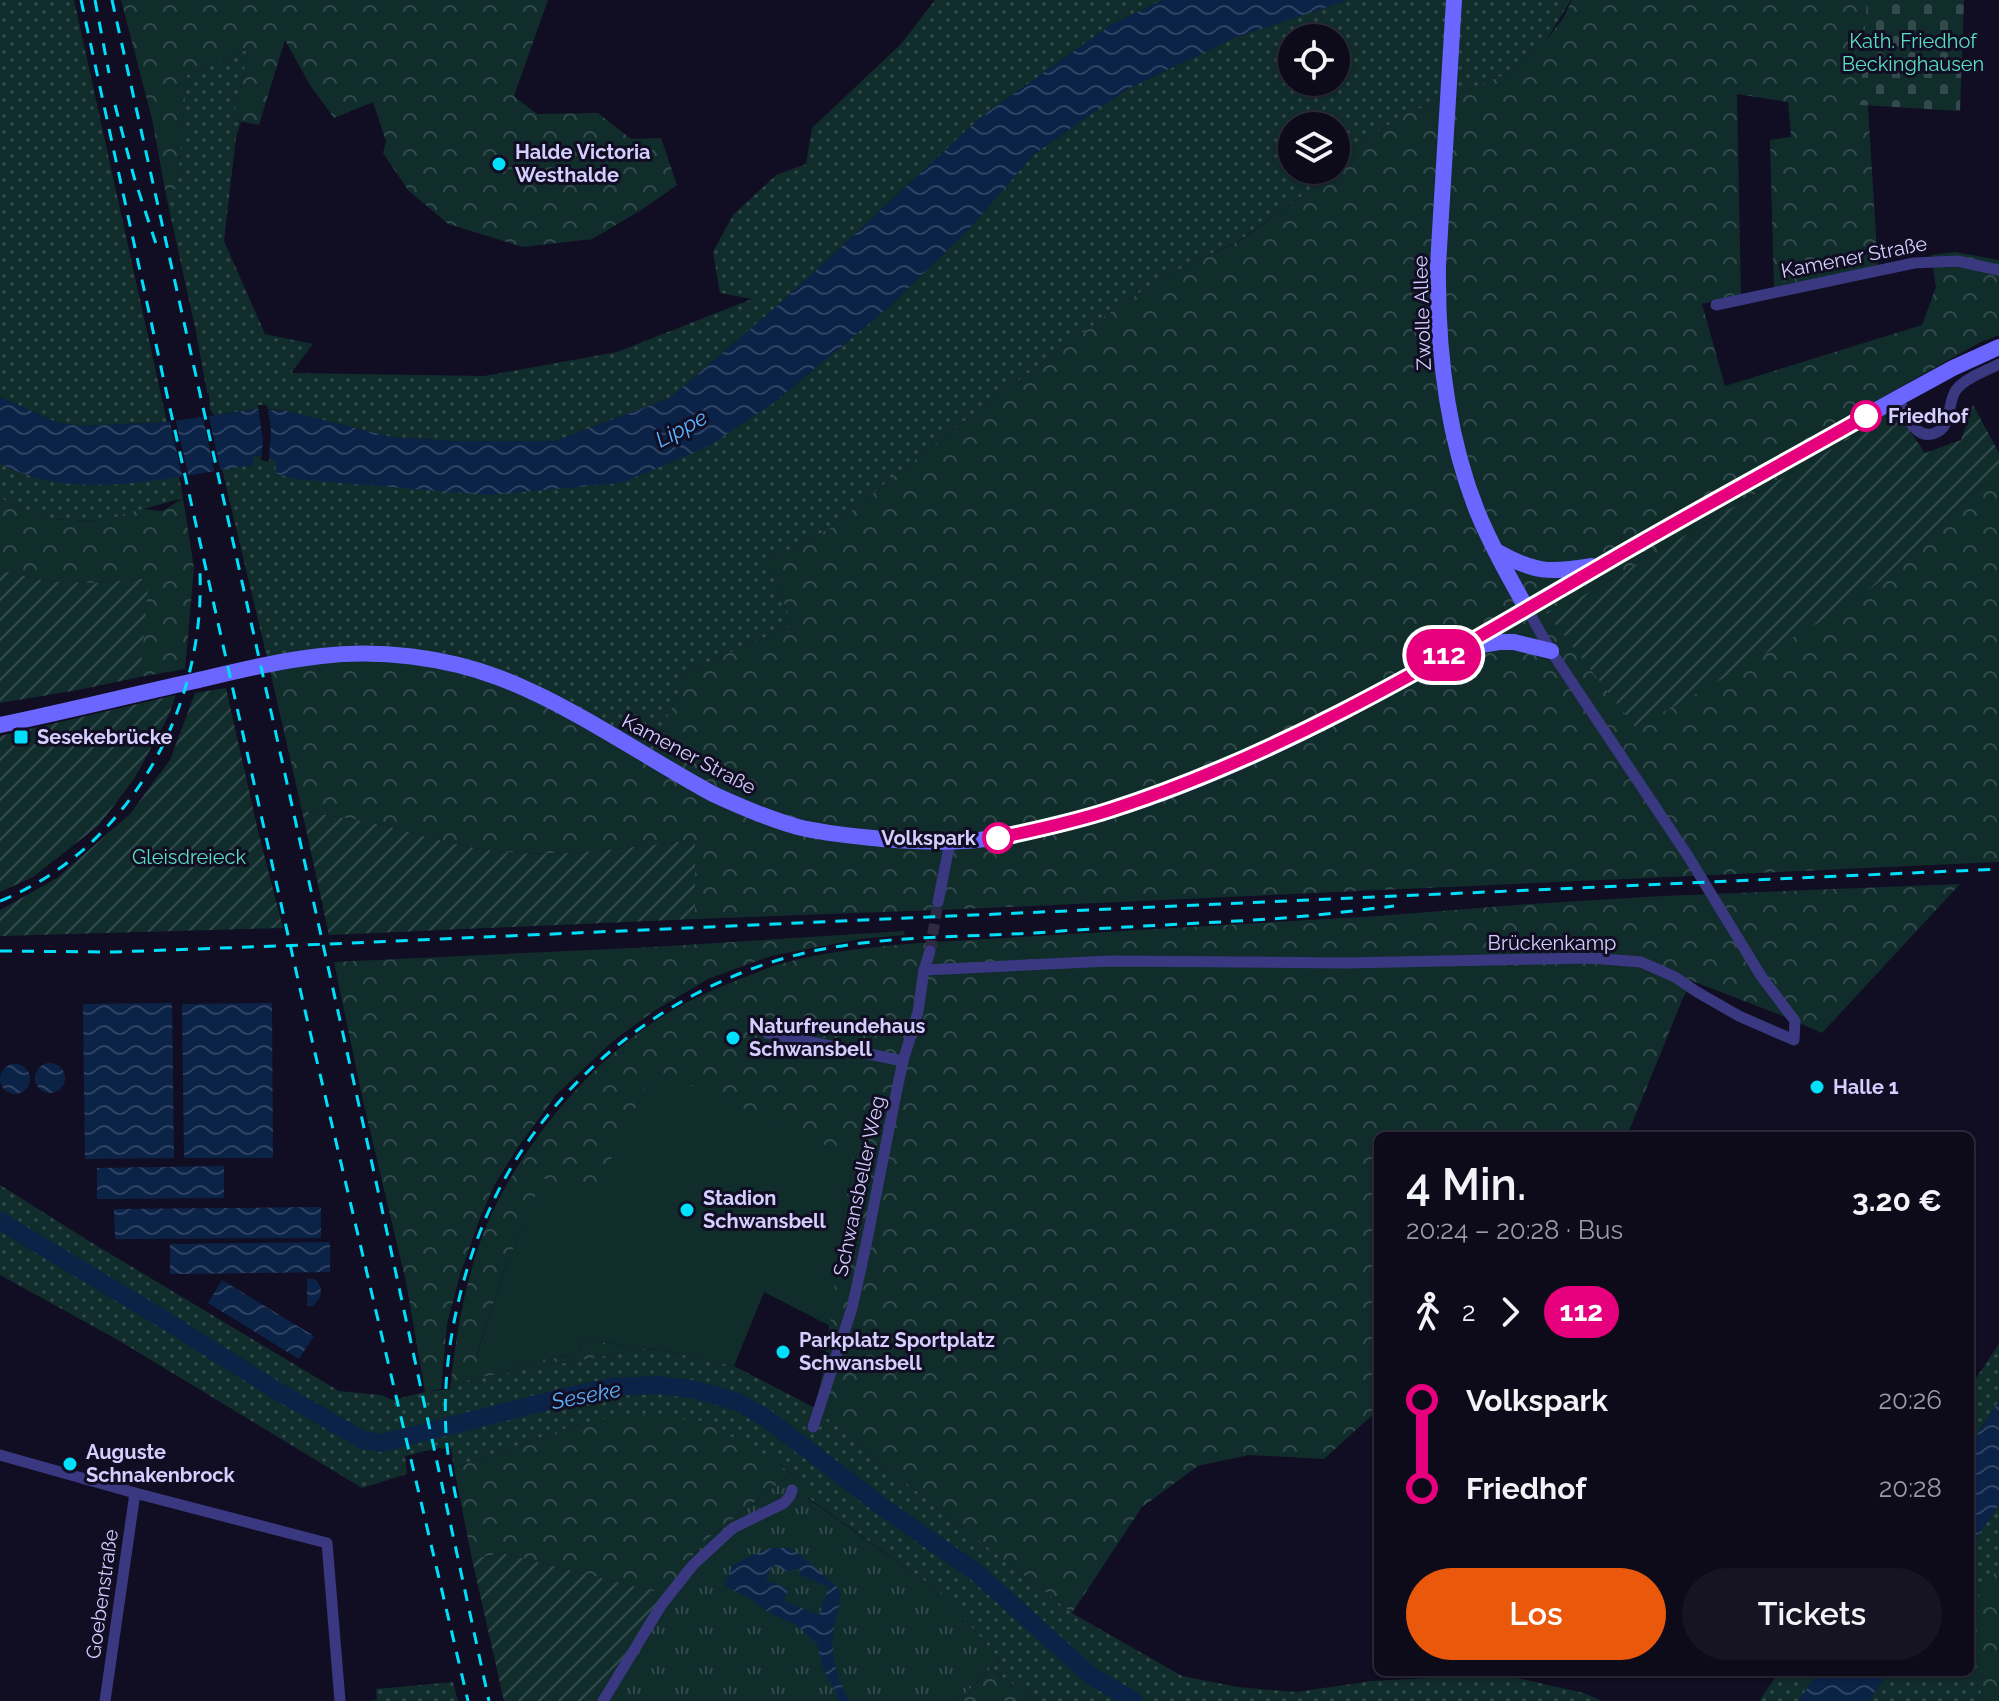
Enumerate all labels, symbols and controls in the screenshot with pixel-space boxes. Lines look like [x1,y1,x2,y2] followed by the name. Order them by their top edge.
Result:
[1278,24,1350,184] map controls
[1278,24,1350,96] button: locate
[1842,29,1984,76] park label: Kath. Friedhof Beckinghausen
[1278,112,1350,184] button: layers
[515,140,650,187] place label: Halde Victoria Westhalde
[490,155,508,173] marker: Halde Victoria Westhalde
[1779,231,1929,283] street label: Kamener Straße
[1408,255,1436,371] street label: Zwolle Allee
[1851,401,1881,431] marker: Friedhof
[651,404,711,452] water label: Lippe
[1888,404,1969,428] place label: Friedhof
[1398,629,1490,681] line badge: 112
[1422,638,1466,671] text: 112
[618,709,760,800] street label: Kamener Straße
[37,725,172,749] place label: Sesekebrücke
[12,728,30,746] marker: Sesekebrücke
[983,823,1013,853] marker: Volkspark
[881,826,977,850] place label: Volkspark
[132,845,246,869] park label: Gleisdreieck
[1488,931,1616,955] street label: Brückenkamp
[749,1014,926,1061] place label: Naturfreundehaus Schwansbell
[724,1029,742,1047] marker: Naturfreundehaus Schwansbell
[1833,1075,1899,1099] place label: Halle 1
[1808,1078,1826,1096] marker: Halle 1
[828,1093,890,1279] street label: Schwansbeller Weg
[1406,1159,1526,1210] text: 4 Min.
[1852,1183,1942,1218] text: 3.20 €
[703,1186,826,1233] place label: Stadion Schwansbell
[678,1201,696,1219] marker: Stadion Schwansbell
[1406,1215,1623,1245] text: 20:24 – 20:28 · Bus
[1406,1290,1450,1334] icon: walk
[1488,1290,1532,1334] icon: forward
[1560,1295,1603,1328] text: 112
[1462,1297,1476,1327] text: 2
[799,1328,995,1375] place label: Parkplatz Sportplatz Schwansbell
[774,1343,792,1361] marker: Parkplatz Sportplatz Schwansbell
[548,1376,623,1415] water label: Seseke
[1466,1383,1608,1418] text: Volkspark
[1878,1385,1942,1415] text: 20:26
[86,1440,236,1487] place label: Auguste Schnakenbrock
[61,1455,79,1473] marker: Auguste Schnakenbrock
[1466,1471,1586,1506] text: Friedhof
[1879,1473,1942,1503] text: 20:28
[81,1527,123,1660] street label: Goebenstraße
[1406,1568,1666,1660] button: Los
[1682,1568,1942,1660] button: Tickets

